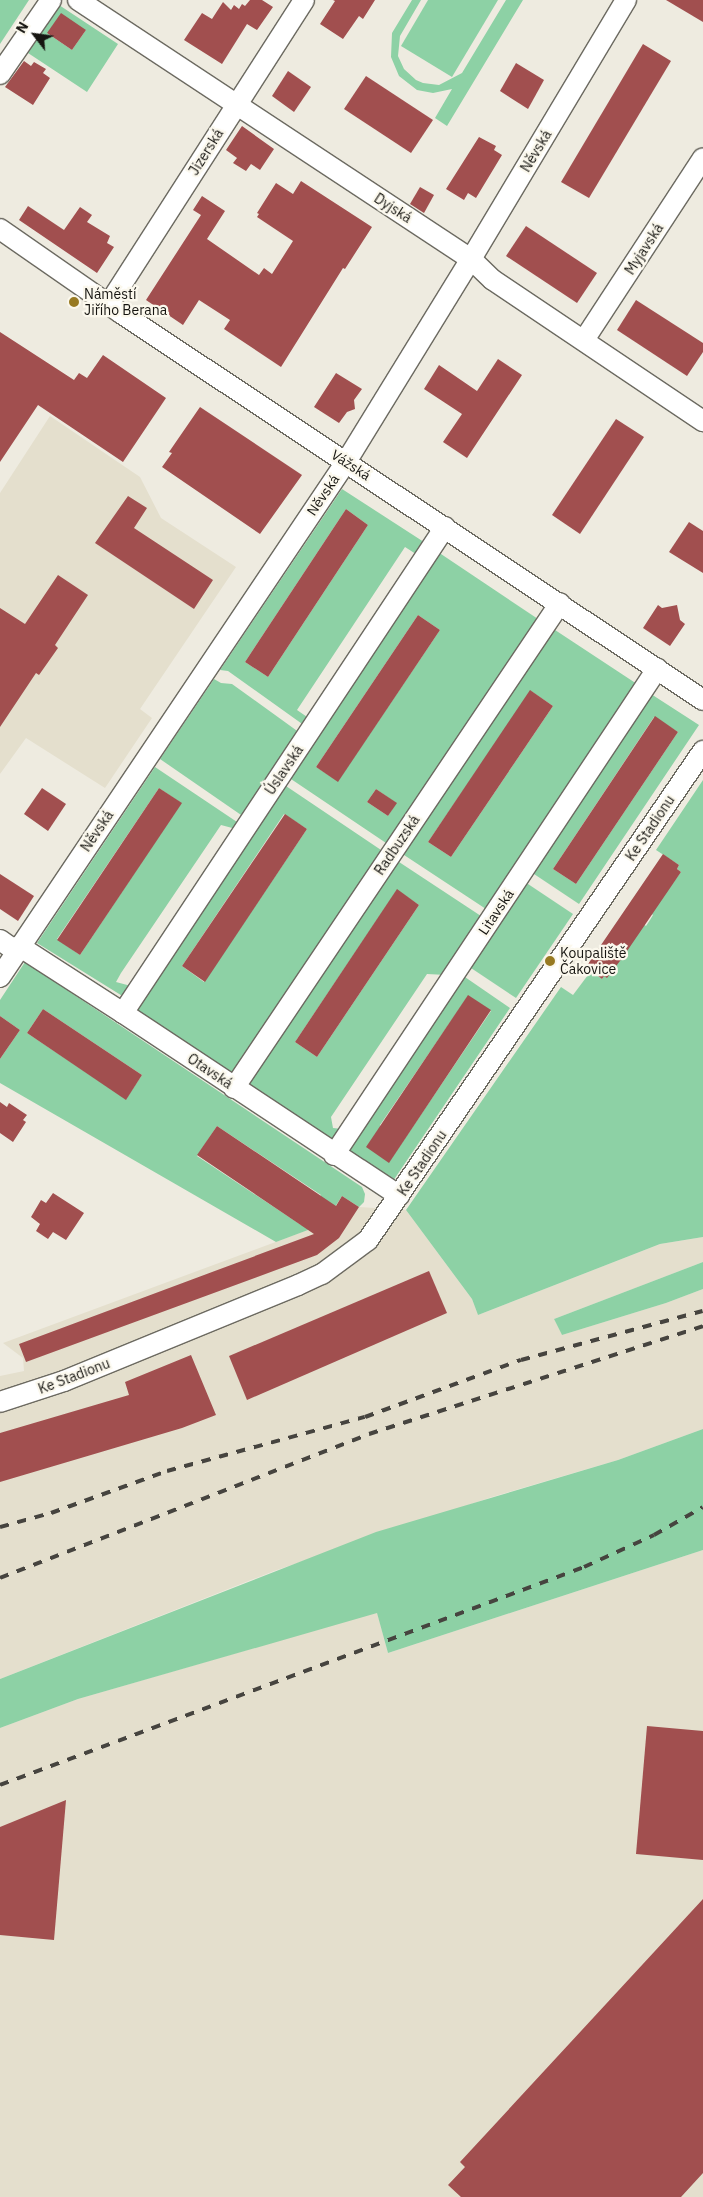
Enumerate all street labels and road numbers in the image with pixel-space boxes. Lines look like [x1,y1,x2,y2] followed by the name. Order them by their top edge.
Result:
[185,126,227,178] street label: Jizerská
[517,127,555,175] street label: Něvská
[371,190,415,226] street label: Dyjská
[621,220,667,278] street label: Myjavská
[328,446,374,484] street label: Vážská
[303,471,343,519] street label: Něvská
[261,742,307,798] street label: Úslavská
[622,792,678,864] street label: Ke Stadionu
[77,807,117,855] street label: Něvská
[371,812,423,878] street label: Radbuzská
[475,886,517,938] street label: Litavská
[184,1050,236,1092] street label: Otavská
[394,1127,450,1199] street label: Ke Stadionu
[36,1355,112,1397] street label: Ke Stadionu

